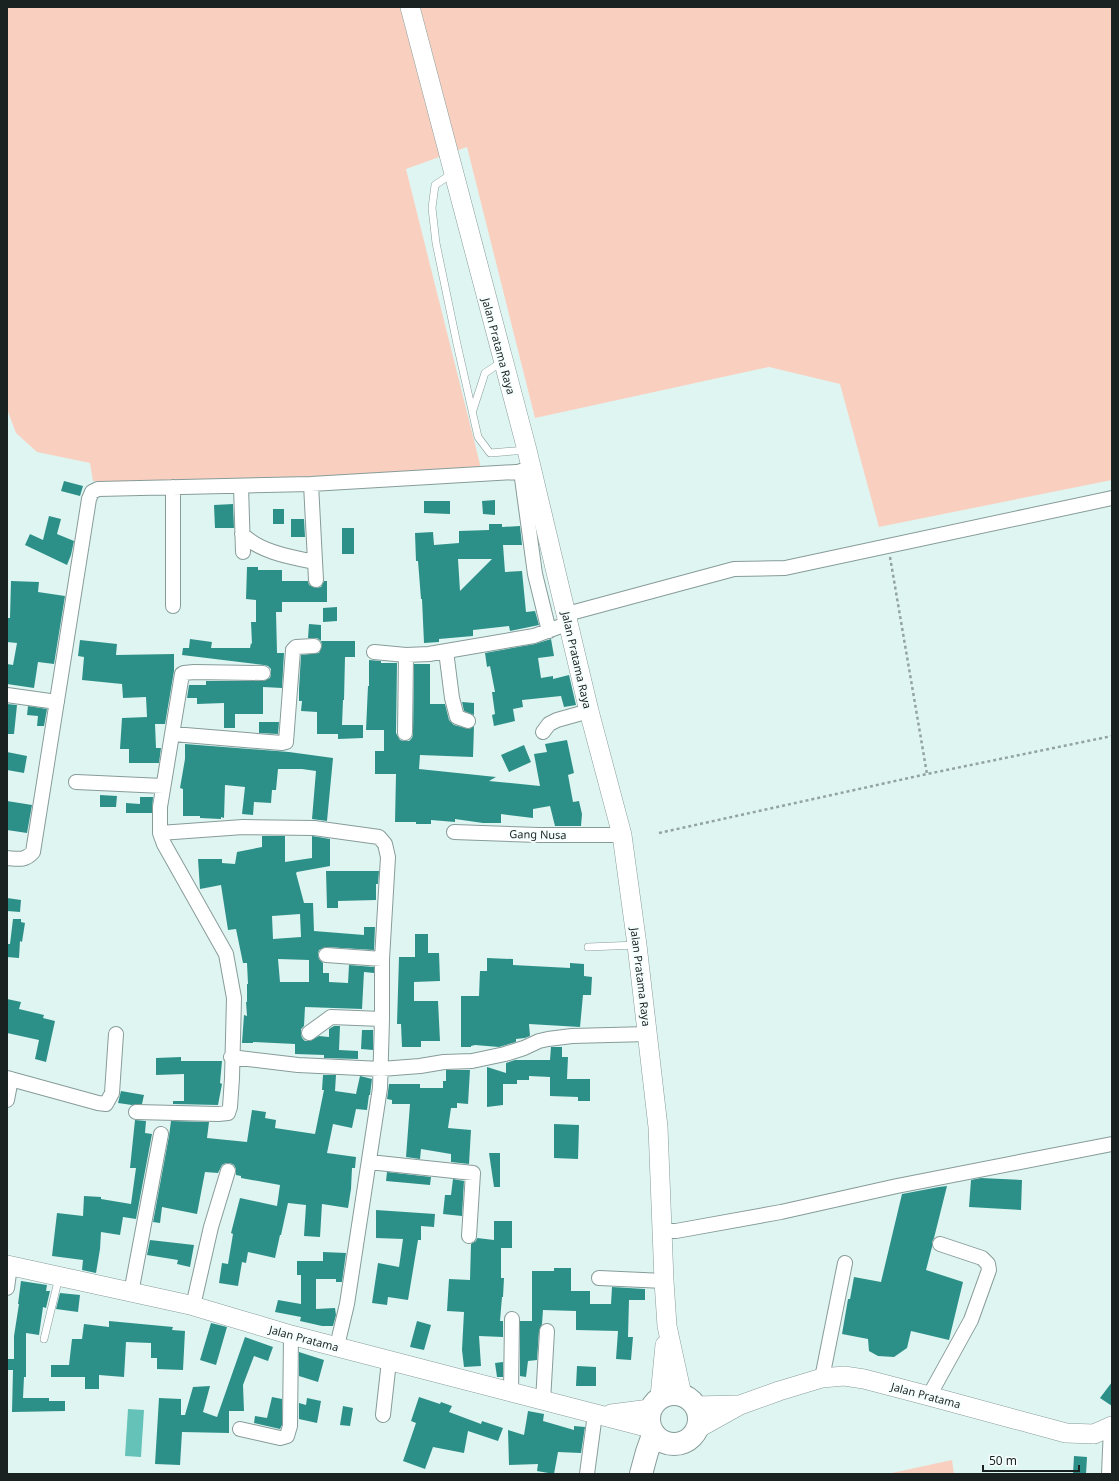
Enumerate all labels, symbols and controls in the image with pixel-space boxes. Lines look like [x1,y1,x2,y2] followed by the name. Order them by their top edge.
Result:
[479,295,519,396] street label: Jalan Pratama Raya
[558,609,595,710] street label: Jalan Pratama Raya
[509,826,567,842] street label: Gang Nusa
[627,926,654,1027] street label: Jalan Pratama Raya
[267,1321,341,1355] street label: Jalan Pratama
[889,1378,963,1412] street label: Jalan Pratama
[983,1447,1079,1473] scale bar
[989,1452,1017,1469] text: 50 m

